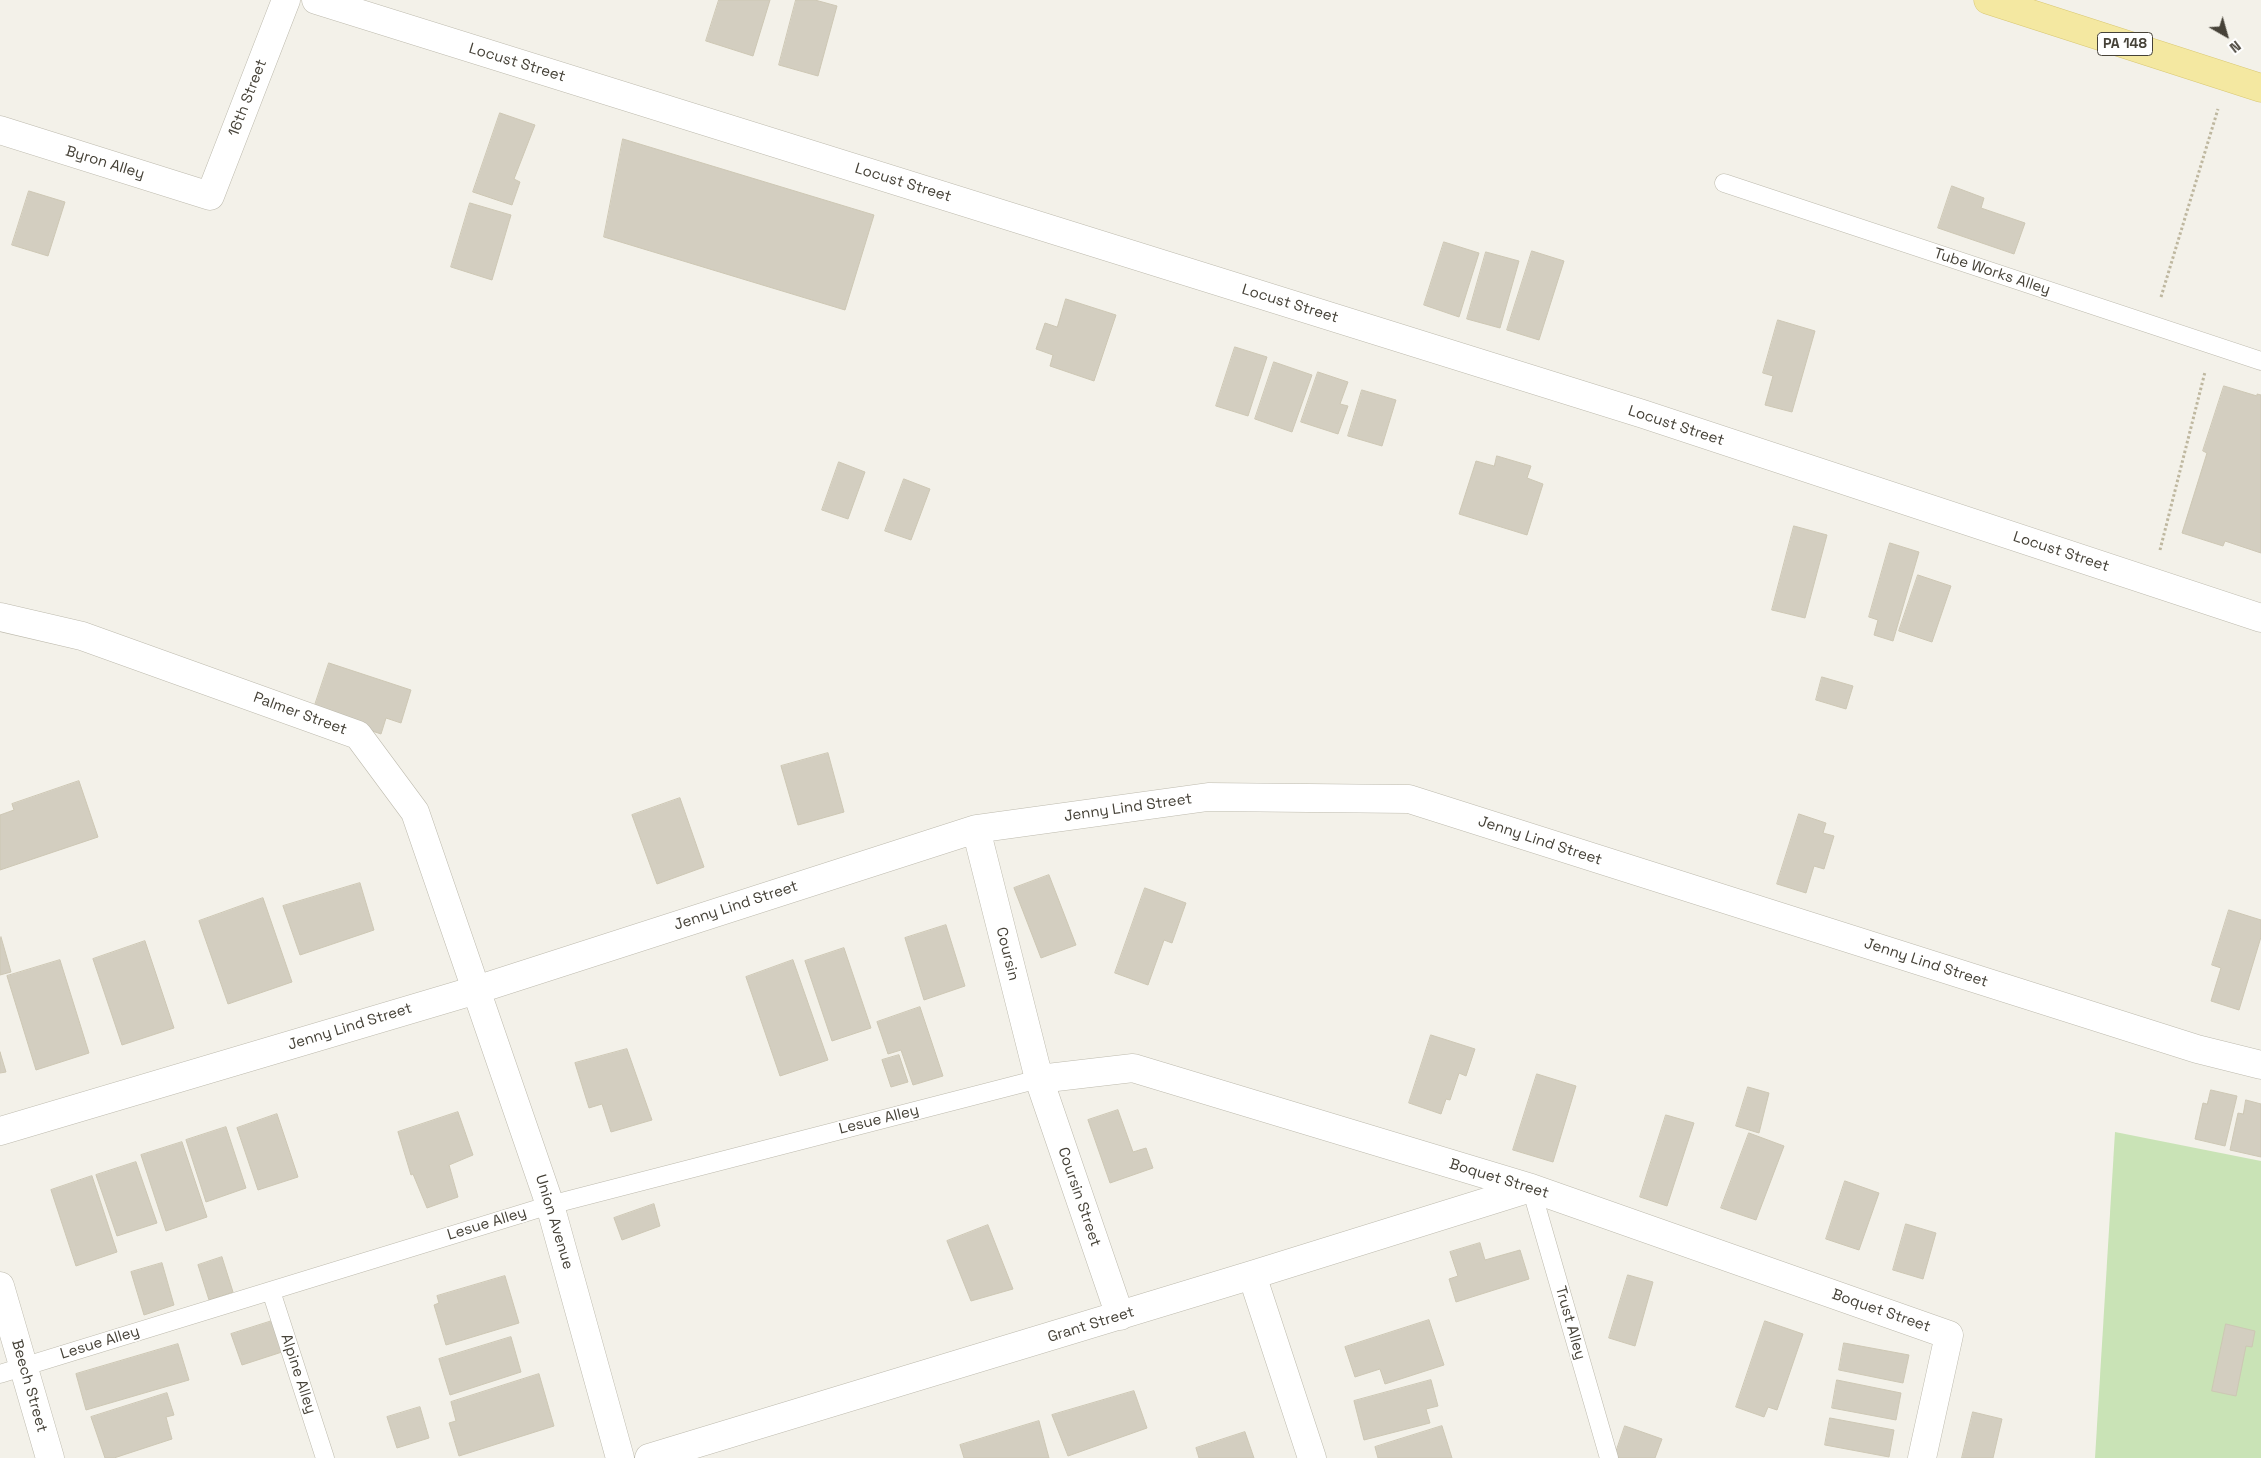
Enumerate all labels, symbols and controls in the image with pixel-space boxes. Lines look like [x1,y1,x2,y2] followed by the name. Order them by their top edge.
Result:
[2201,10,2251,60] north arrow
[2098,33,2152,56] road number: PA 148
[2226,37,2244,57] text: N
[467,40,567,86] street label: Locust Street
[225,57,271,139] street label: 16th Street
[63,142,147,184] street label: Byron Alley
[853,160,953,206] street label: Locust Street
[1931,245,2053,299] street label: Tube Works Alley
[1240,281,1340,327] street label: Locust Street
[1626,402,1726,450] street label: Locust Street
[2011,528,2111,576] street label: Locust Street
[251,689,349,739] street label: Palmer Street
[1063,790,1193,826] street label: Jenny Lind Street
[1476,812,1604,870] street label: Jenny Lind Street
[672,877,800,935] street label: Jenny Lind Street
[992,925,1022,983] street label: Coursin
[1862,934,1990,992] street label: Jenny Lind Street
[286,1000,414,1054] street label: Jenny Lind Street
[837,1101,921,1139] street label: Lesue Alley
[1054,1145,1104,1249] street label: Coursin Street
[1447,1155,1551,1203] street label: Boquet Street
[531,1172,577,1272] street label: Union Avenue
[445,1203,529,1245] street label: Lesue Alley
[1551,1284,1589,1362] street label: Trust Alley
[1829,1286,1933,1336] street label: Boquet Street
[1046,1303,1136,1347] street label: Grant Street
[58,1322,142,1364] street label: Lesue Alley
[277,1332,319,1416] street label: Alpine Alley
[7,1338,51,1434] street label: Beech Street

